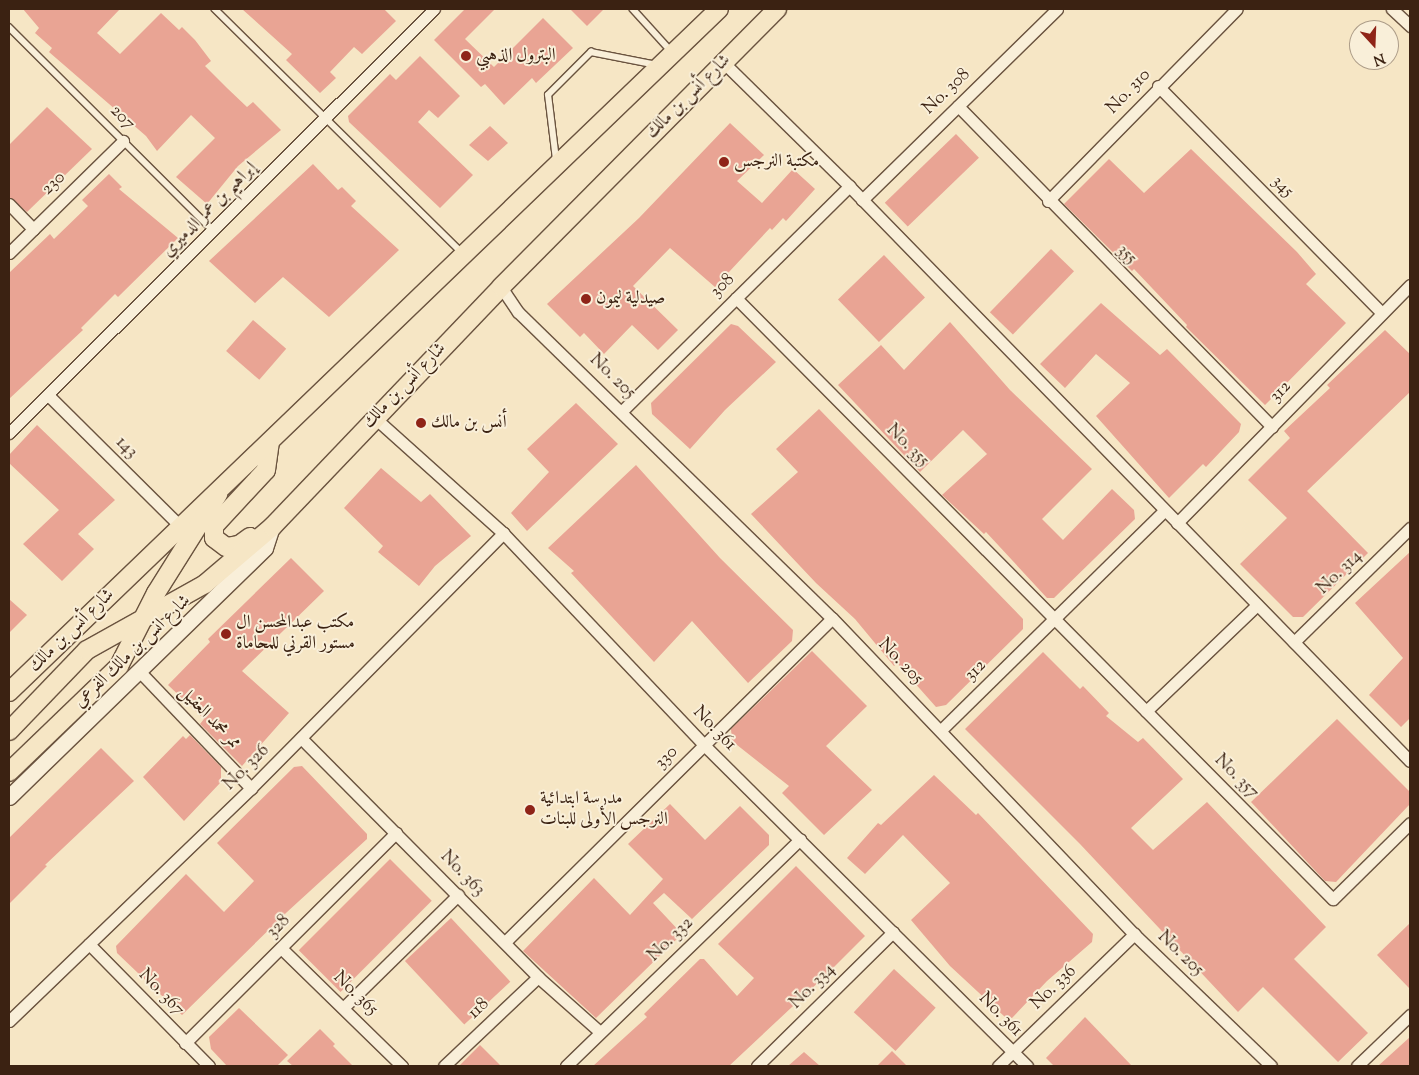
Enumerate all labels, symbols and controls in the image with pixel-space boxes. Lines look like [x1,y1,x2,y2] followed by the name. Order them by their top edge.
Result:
[1349,20,1399,70] north arrow
[476,45,556,67] place label: البترول الذهبي
[1370,47,1387,69] text: N
[460,50,472,62] marker: البترول الذهبي
[642,50,736,144] street label: شارع أنس بن مالك
[919,64,975,120] street label: No. 308
[1102,65,1156,119] street label: No. 310
[105,101,139,135] street label: 207
[734,151,819,173] place label: مكتبة النرجس
[718,156,730,168] marker: مكتبة النرجس
[158,158,262,262] street label: إبراهيم بن عمر الدميري
[37,168,71,200] street label: 230
[1266,171,1298,203] street label: 345
[1111,240,1141,270] street label: 355
[706,269,740,303] street label: 308
[596,288,665,310] place label: صيدلية ليمون
[580,293,592,305] marker: صيدلية ليمون
[359,339,451,433] street label: شارع أنس بن مالك
[584,350,640,404] street label: No. 205
[1266,377,1296,407] street label: 312
[431,412,507,434] place label: أنس بن مالك
[415,417,427,429] marker: أنس بن مالك
[881,420,933,472] street label: No. 355
[110,432,142,464] street label: 143
[1313,546,1367,600] street label: No. 314
[25,585,119,677] street label: شارع أنس بن مالك
[70,591,196,713] street label: شارع انس بن مالك الفرعي
[236,613,355,656] place label: مكتب عبدالمحسن ال مستور القرني للمحاماة
[220,628,232,640] marker: مكتب عبدالمحسن ال مستور القرني للمحاماة
[873,634,927,690] street label: No. 205
[961,656,991,686] street label: 312
[173,682,245,754] street label: ممر محمد العقيل
[688,702,740,756] street label: No. 361
[219,740,275,796] street label: No. 326
[651,742,683,774] street label: 330
[1209,750,1263,804] street label: No. 357
[540,789,668,832] place label: مدرسة ابتدائية النرجس الأولى للبنات
[524,804,536,816] marker: مدرسة ابتدائية النرجس الأولى للبنات
[435,847,489,901] street label: No. 363
[263,911,295,943] street label: 328
[644,913,698,967] street label: No. 332
[1152,927,1208,981] street label: No. 205
[786,960,840,1014] street label: No. 334
[1027,961,1081,1015] street label: No. 336
[133,965,189,1021] street label: No. 367
[328,967,382,1021] street label: No. 365
[973,988,1027,1042] street label: No. 361
[464,994,494,1024] street label: 118

